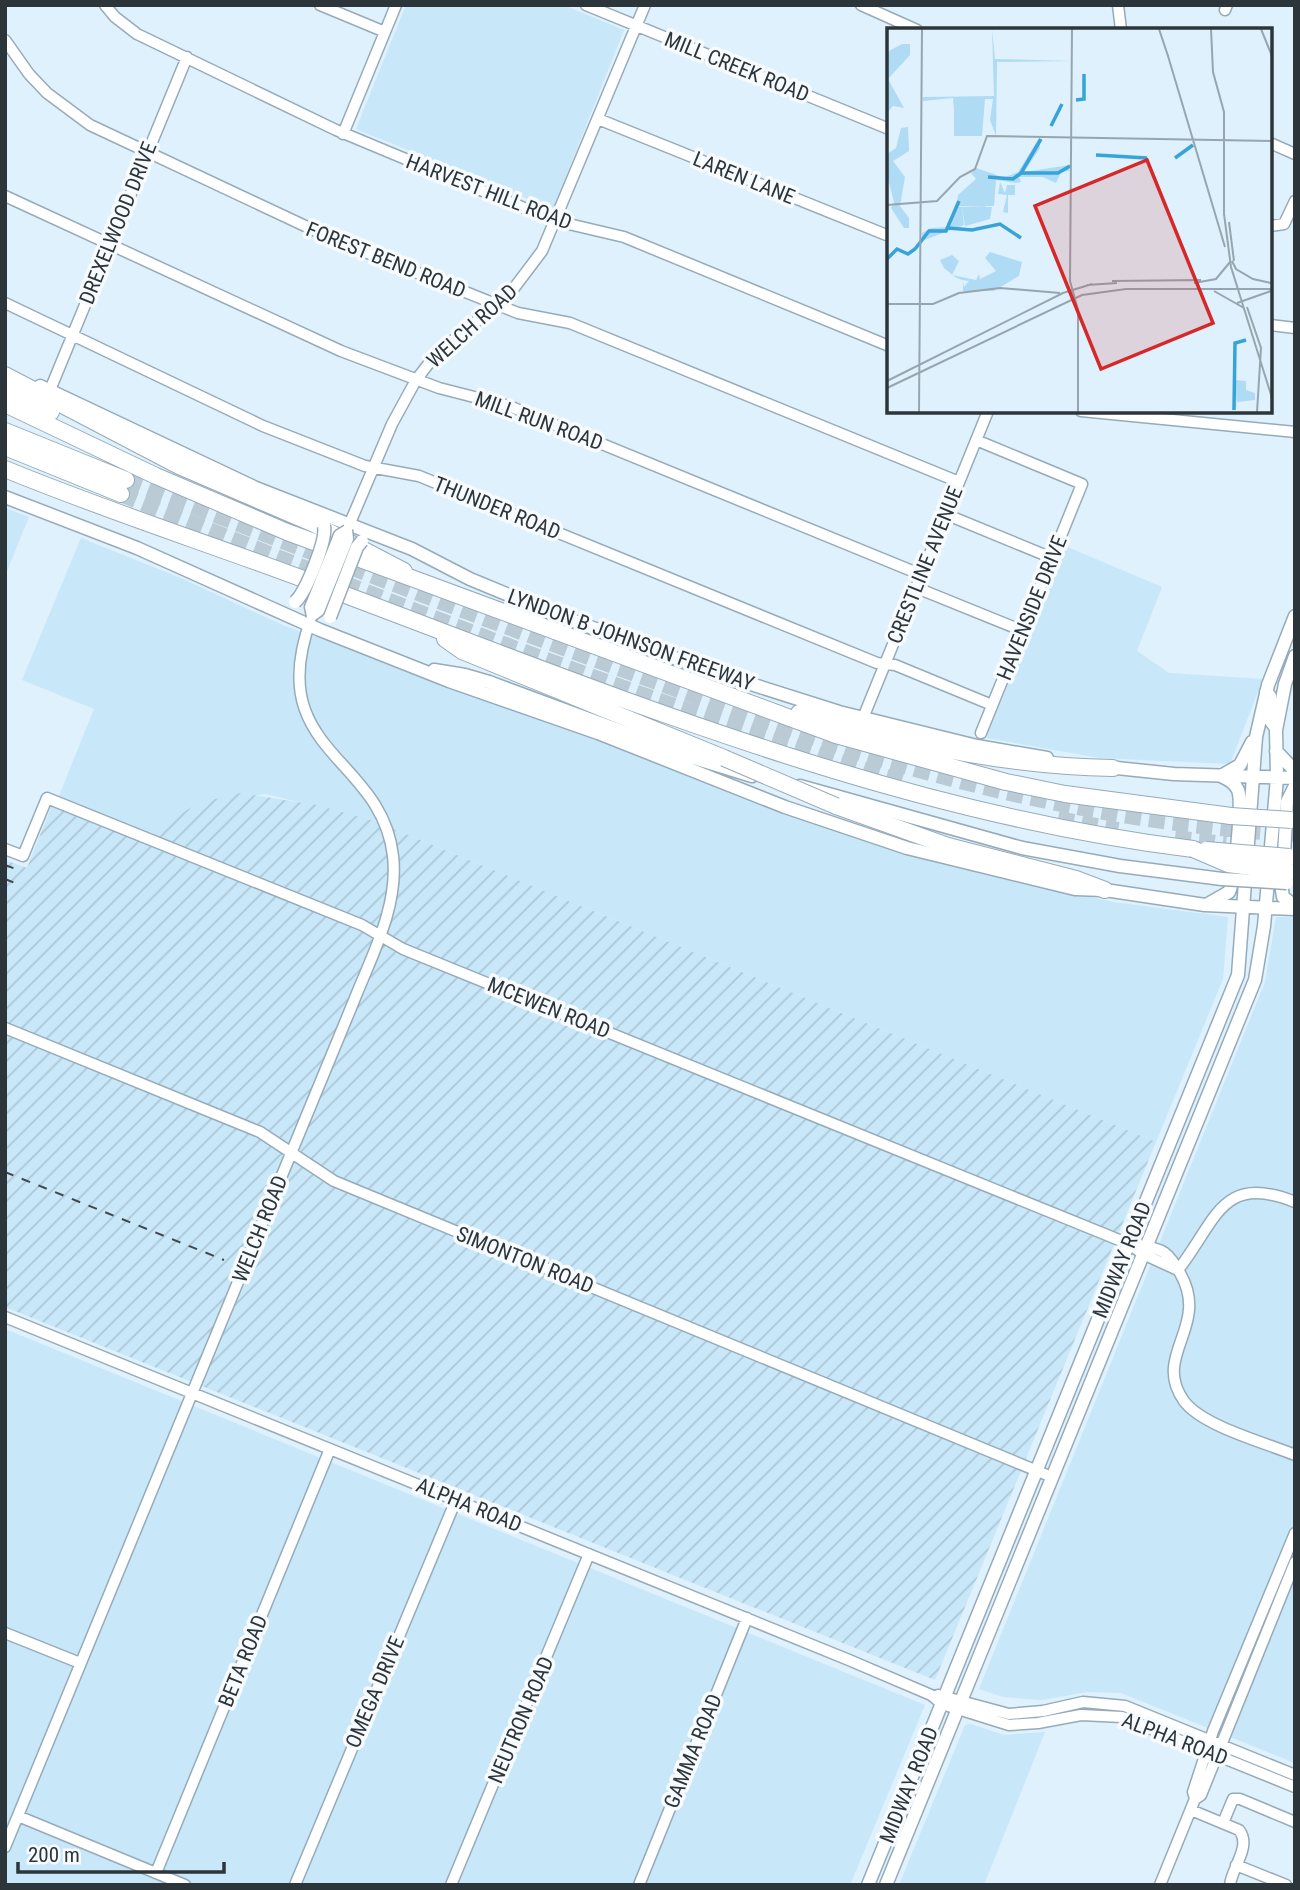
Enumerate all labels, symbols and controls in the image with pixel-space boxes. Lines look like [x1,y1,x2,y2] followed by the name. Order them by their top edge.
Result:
[661,27,813,107] street label: MILL CREEK ROAD
[887,28,1272,413] inset map
[75,138,161,308] street label: DREXELWOOD DRIVE
[690,147,798,209] street label: LAREN LANE
[403,149,575,235] street label: HARVEST HILL ROAD
[303,217,469,303] street label: FOREST BEND ROAD
[422,279,522,373] street label: WELCH ROAD
[472,387,606,455] street label: MILL RUN ROAD
[430,472,564,544] street label: THUNDER ROAD
[883,483,967,647] street label: CRESTLINE AVENUE
[992,532,1072,684] street label: HAVENSIDE DRIVE
[505,584,757,696] street label: LYNDON B JOHNSON FREEWAY
[484,973,614,1043] street label: MCEWEN ROAD
[228,1172,292,1286] street label: WELCH ROAD
[1088,1198,1156,1322] street label: MIDWAY ROAD
[453,1222,597,1298] street label: SIMONTON ROAD
[413,1473,525,1537] street label: ALPHA ROAD
[214,1612,272,1710] street label: BETA ROAD
[341,1633,409,1751] street label: OMEGA DRIVE
[483,1653,559,1787] street label: NEUTRON ROAD
[659,1690,727,1812] street label: GAMMA ROAD
[1119,1708,1231,1770] street label: ALPHA ROAD
[875,1723,943,1847] street label: MIDWAY ROAD
[18,1830,224,1874] scale bar
[28,1843,80,1867] text: 200 m

